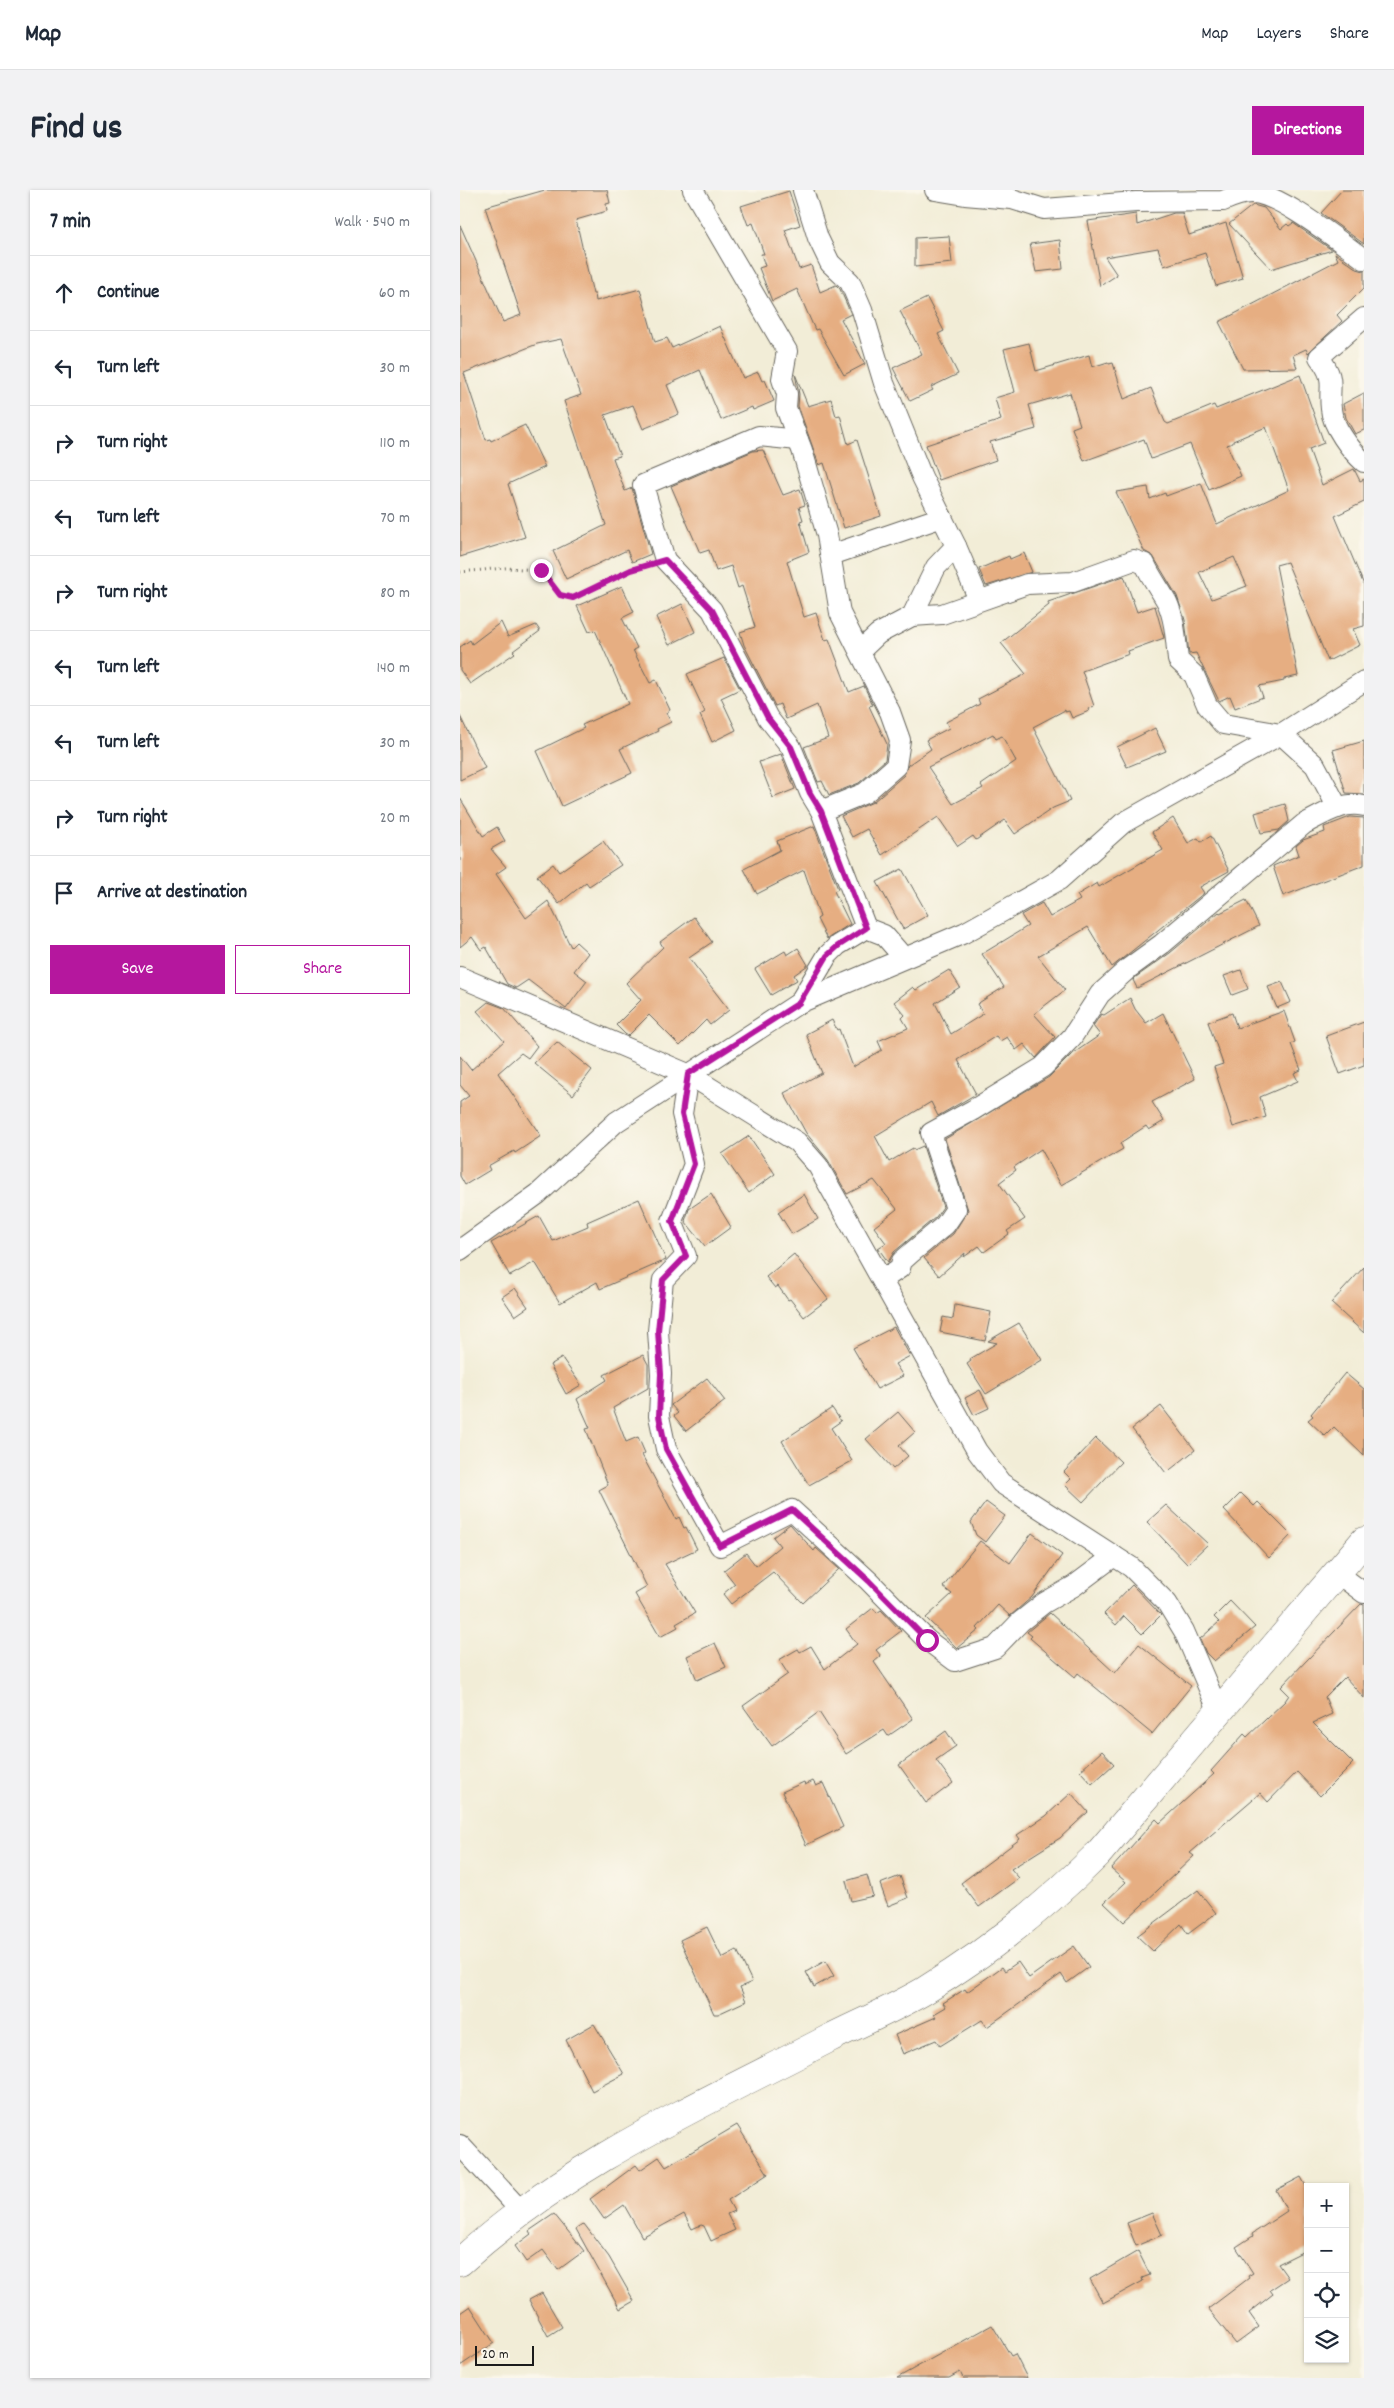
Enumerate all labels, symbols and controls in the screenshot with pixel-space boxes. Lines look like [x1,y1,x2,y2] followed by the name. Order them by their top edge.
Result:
[25,18,61,52] text: Map
[1201,22,1228,47] text: Map
[1256,22,1302,47] text: Layers
[1330,22,1369,47] text: Share
[30,105,122,155] text: Find us
[1252,106,1364,155] button: Directions
[50,208,91,238] text: 7 min
[335,211,410,234] text: Walk · 540 m
[50,279,78,307] icon: ahead
[97,280,159,307] text: Continue
[379,282,410,305] text: 60 m
[50,354,78,382] icon: left
[97,355,160,382] text: Turn left
[380,357,410,380] text: 30 m
[50,429,78,457] icon: right
[97,430,168,457] text: Turn right
[380,432,410,455] text: 110 m
[50,504,78,532] icon: left
[97,505,160,532] text: Turn left
[380,507,410,530] text: 70 m
[530,559,553,582] route end
[50,579,78,607] icon: right
[97,580,168,607] text: Turn right
[380,582,410,605] text: 80 m
[50,654,78,682] icon: left
[97,655,160,682] text: Turn left
[376,657,410,680] text: 140 m
[50,729,78,757] icon: left
[97,730,160,757] text: Turn left
[380,732,410,755] text: 30 m
[50,804,78,832] icon: right
[97,805,168,832] text: Turn right
[380,807,410,830] text: 20 m
[50,879,78,907] icon: arrive
[97,880,247,907] text: Arrive at destination
[50,945,225,994] button: Save
[235,945,410,994] button: Share
[916,1629,939,1652] route start
[1304,2183,1349,2363] map controls
[1304,2183,1349,2228] button: +
[1304,2228,1349,2273] button: −
[1304,2273,1349,2318] button: locate
[1304,2318,1349,2363] button: layers
[475,2343,534,2366] scale bar
[482,2345,509,2365] text: 20 m

